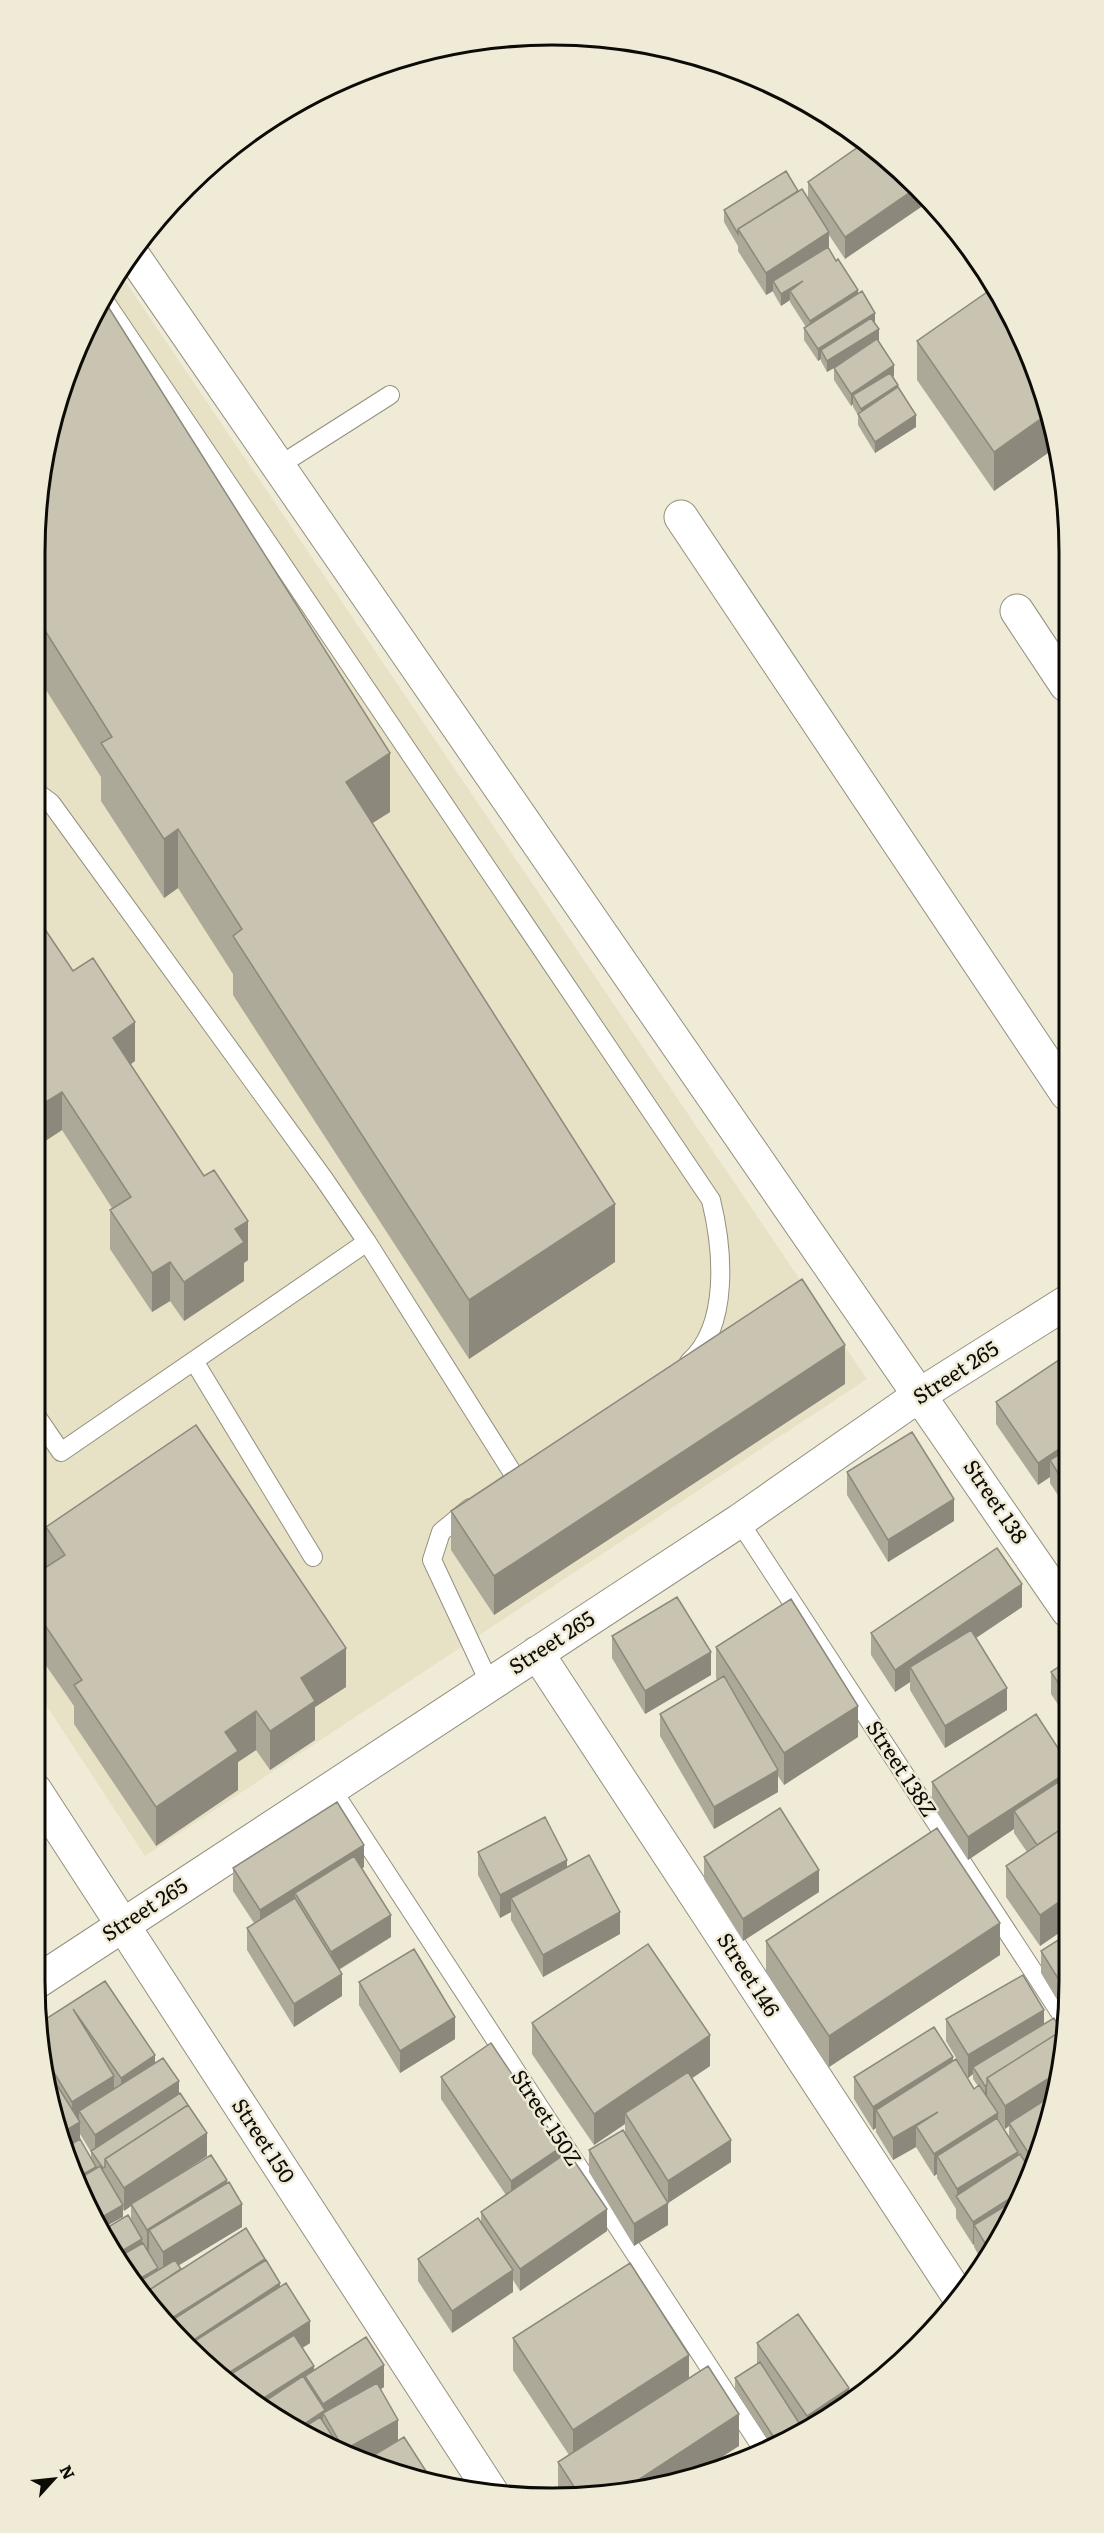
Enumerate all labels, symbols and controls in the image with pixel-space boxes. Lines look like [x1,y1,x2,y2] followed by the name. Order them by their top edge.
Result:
[906,1332,1004,1410] street label: Street 265
[957,1452,1037,1549] street label: Street 138
[502,1602,600,1680] street label: Street 265
[860,1713,946,1822] street label: Street 138Z
[95,1869,193,1947] street label: Street 265
[711,1925,789,2022] street label: Street 146
[505,2062,591,2171] street label: Street 150Z
[226,2091,304,2188] street label: Street 150
[24,2449,84,2509] north arrow
[55,2460,82,2483] text: N

